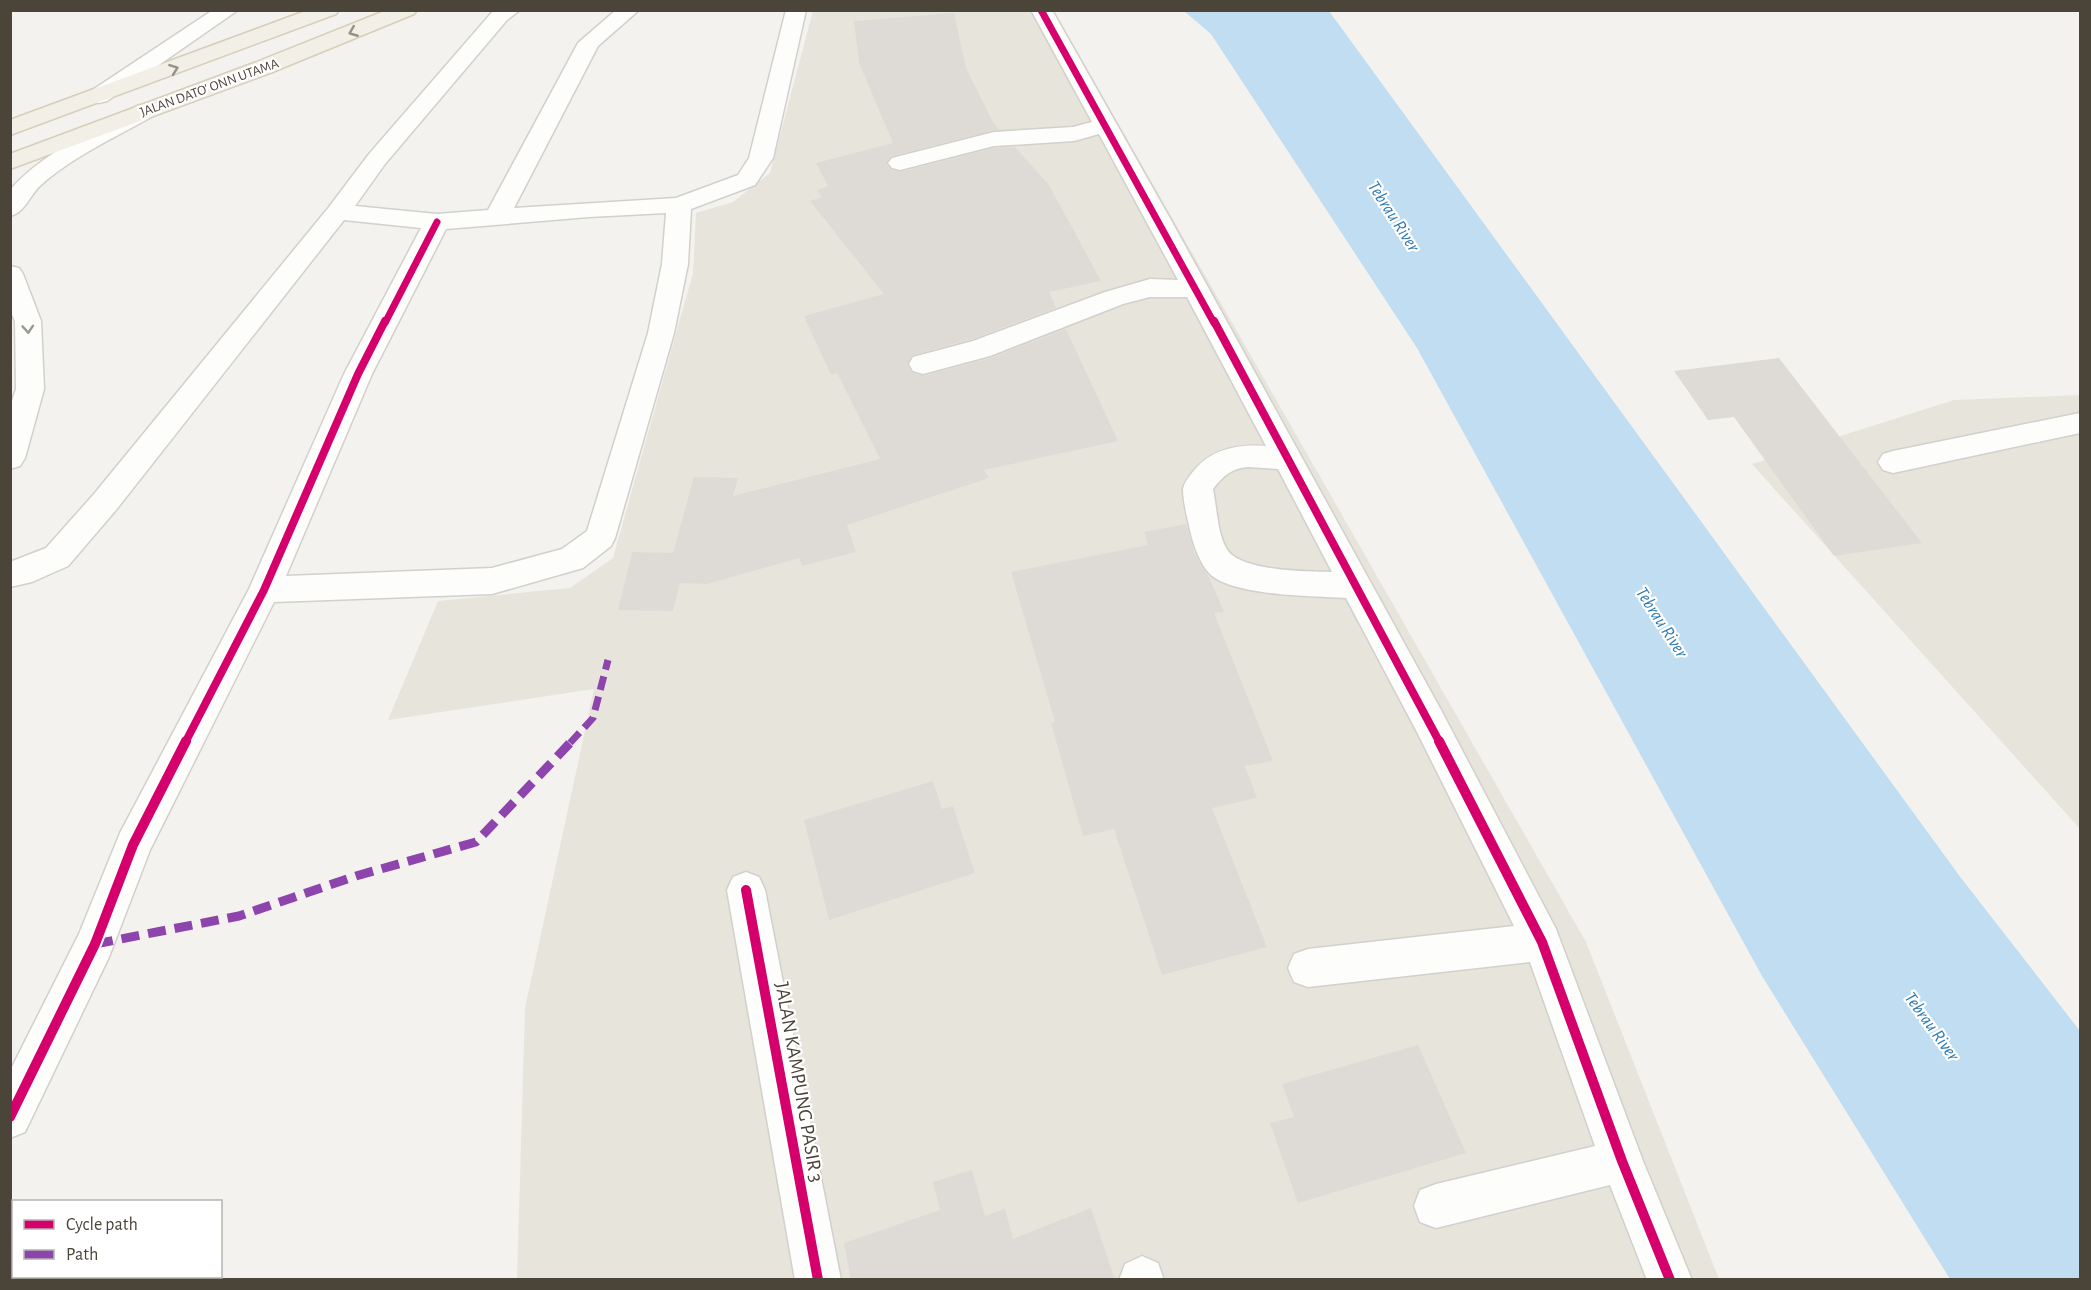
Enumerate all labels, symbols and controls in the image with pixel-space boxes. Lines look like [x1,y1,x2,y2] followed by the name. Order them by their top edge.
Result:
[348,25,359,38] one-way arrow
[138,56,281,120] street label: JALAN DATO' ONN UTAMA
[168,63,179,76] one-way arrow
[1364,178,1423,256] water label: Tebrau River
[21,324,34,334] one-way arrow
[1632,584,1691,662] water label: Tebrau River
[772,981,826,1184] street label: JALAN KAMPUNG PASIR 3
[1900,989,1963,1065] water label: Tebrau River
[12,1200,222,1278] legend
[66,1216,138,1234] text: Cycle path
[66,1246,98,1264] text: Path

